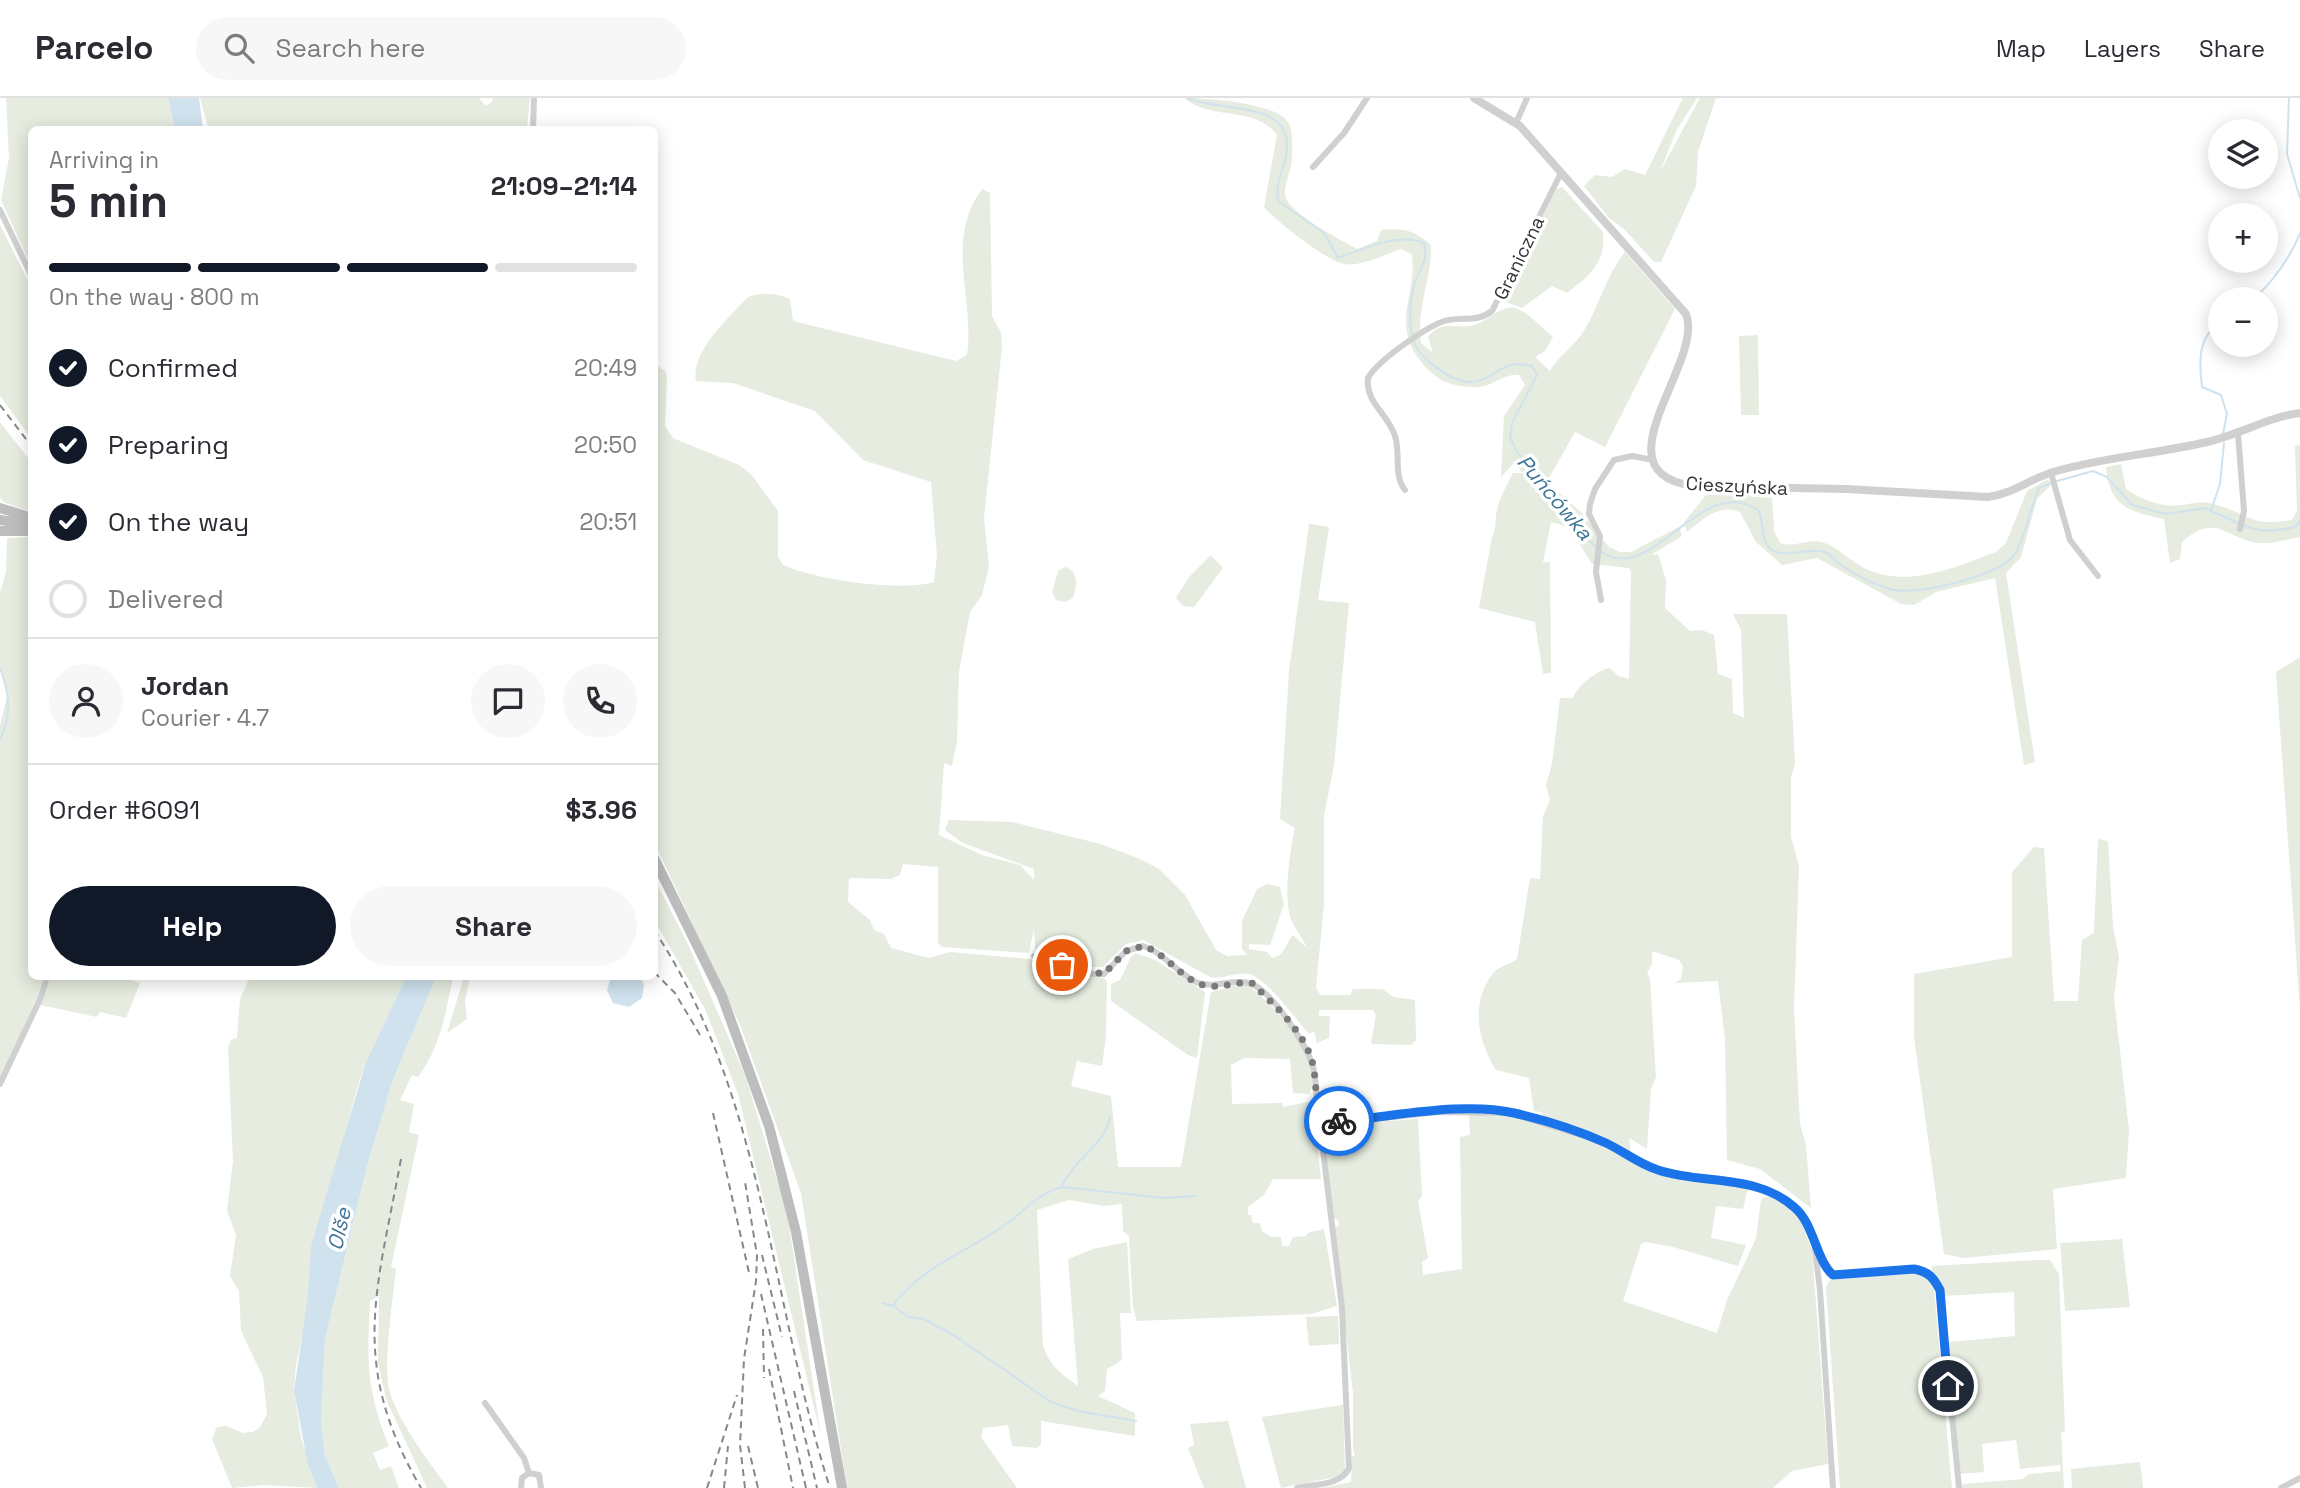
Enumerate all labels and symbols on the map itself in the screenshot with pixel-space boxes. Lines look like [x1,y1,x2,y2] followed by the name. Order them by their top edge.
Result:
[1488,212,1550,304] street label: Graniczna
[1511,449,1599,546] water label: Puńcówka
[1685,471,1789,501] street label: Cieszyńska
[1032,935,1092,995] pin
[1304,1086,1374,1156] courier
[321,1204,357,1253] water label: Olše
[1918,1356,1978,1416] pin

